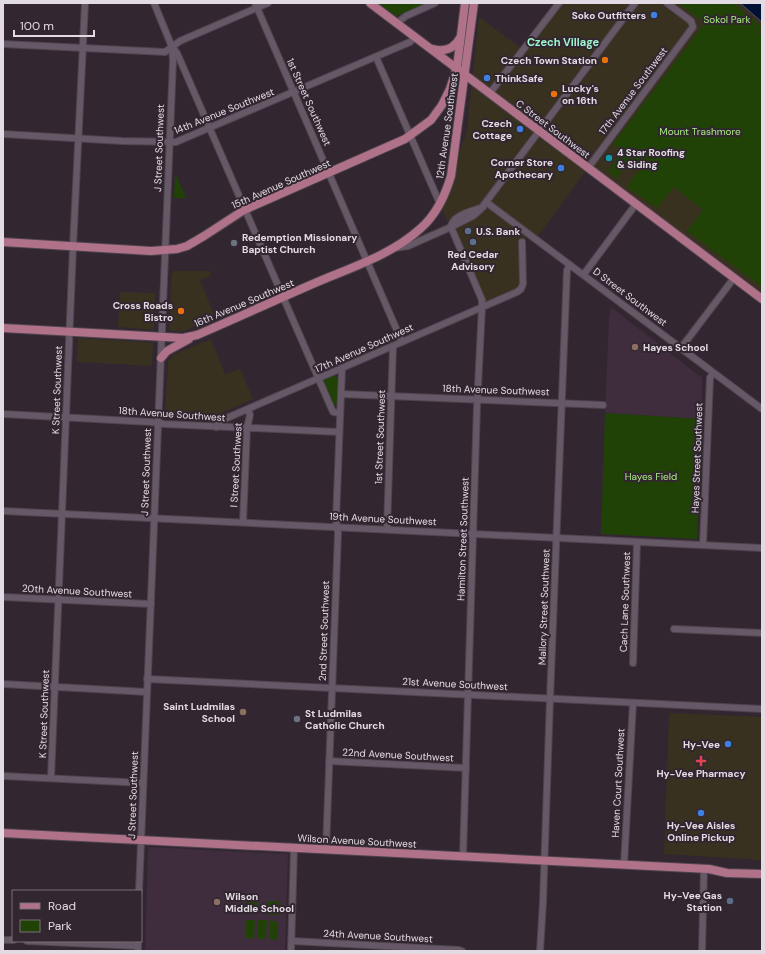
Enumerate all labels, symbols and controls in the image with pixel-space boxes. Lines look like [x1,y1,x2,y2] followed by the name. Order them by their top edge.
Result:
[572,9,646,22] place label: Soko Outfitters
[649,10,659,20] marker: Soko Outfitters
[14,12,94,38] scale bar
[704,13,750,26] park label: Sokol Park
[20,18,54,34] text: 100 m
[527,35,600,49] district label: Czech Village
[596,45,670,137] street label: 17th Avenue Southwest
[501,54,597,67] place label: Czech Town Station
[600,55,610,65] marker: Czech Town Station
[284,56,334,148] street label: 1st Street Southwest
[433,72,461,180] street label: 12th Avenue Southwest
[495,72,543,85] place label: ThinkSafe
[482,73,492,83] marker: ThinkSafe
[562,82,599,107] place label: Lucky's on 16th
[172,85,276,137] street label: 14th Avenue Southwest
[549,89,559,99] marker: Lucky's on 16th
[513,97,593,161] street label: C Street Southwest
[151,104,167,192] street label: J Street Southwest
[472,117,512,142] place label: Czech Cottage
[515,124,525,134] marker: Czech Cottage
[659,125,741,138] park label: Mount Trashmore
[617,146,685,171] place label: 4 Star Roofing & Siding
[604,153,614,163] marker: 4 Star Roofing & Siding
[229,156,333,212] street label: 15th Avenue Southwest
[490,156,553,181] place label: Corner Store Apothecary
[556,163,566,173] marker: Corner Store Apothecary
[476,225,520,238] place label: U.S. Bank
[463,226,473,236] marker: U.S. Bank
[242,231,357,256] place label: Redemption Missionary Baptist Church
[468,237,478,247] marker: Red Cedar Advisory
[229,238,239,248] marker: Redemption Missionary Baptist Church
[448,248,498,273] place label: Red Cedar Advisory
[590,265,670,329] street label: D Street Southwest
[192,276,296,330] street label: 16th Avenue Southwest
[113,299,173,324] place label: Cross Roads Bistro
[176,306,186,316] marker: Cross Roads Bistro
[313,320,415,376] street label: 17th Avenue Southwest
[643,341,709,354] place label: Hayes School
[630,342,640,352] marker: Hayes School
[49,345,65,434] street label: K Street Southwest
[442,382,550,398] street label: 18th Avenue Southwest
[372,389,388,484] street label: 1st Street Southwest
[689,402,705,513] street label: Hayes Street Southwest
[118,404,226,424] street label: 18th Avenue Southwest
[227,422,245,508] street label: I Street Southwest
[138,428,154,516] street label: J Street Southwest
[625,470,677,483] park label: Hayes Field
[454,477,472,601] street label: Hamilton Street Southwest
[329,510,437,528] street label: 19th Avenue Southwest
[535,549,553,665] street label: Mallory Street Southwest
[617,551,633,652] street label: Cach Lane Southwest
[316,581,332,681] street label: 2nd Street Southwest
[22,582,133,600] street label: 20th Avenue Southwest
[36,669,52,758] street label: K Street Southwest
[402,675,508,693] street label: 21st Avenue Southwest
[163,700,235,725] place label: Saint Ludmilas School
[238,707,248,717] marker: Saint Ludmilas School
[305,707,385,732] place label: St Ludmilas Catholic Church
[292,714,302,724] marker: St Ludmilas Catholic Church
[609,728,627,838] street label: Haven Court Southwest
[683,738,720,751] place label: Hy-Vee
[723,739,733,749] marker: Hy-Vee
[342,746,454,764] street label: 22nd Avenue Southwest
[125,751,141,839] street label: J Street Southwest
[696,756,706,766] marker: Hy-Vee Pharmacy
[656,767,746,780] place label: Hy-Vee Pharmacy
[696,808,706,818] marker: Hy-Vee Aisles Online Pickup
[667,819,735,844] place label: Hy-Vee Aisles Online Pickup
[297,831,417,851] street label: Wilson Avenue Southwest
[664,889,722,914] place label: Hy-Vee Gas Station
[12,890,142,942] legend
[225,890,294,915] place label: Wilson Middle School
[725,896,735,906] marker: Hy-Vee Gas Station
[212,897,222,907] marker: Wilson Middle School
[48,898,76,914] text: Road
[48,918,72,934] text: Park
[323,927,433,945] street label: 24th Avenue Southwest

